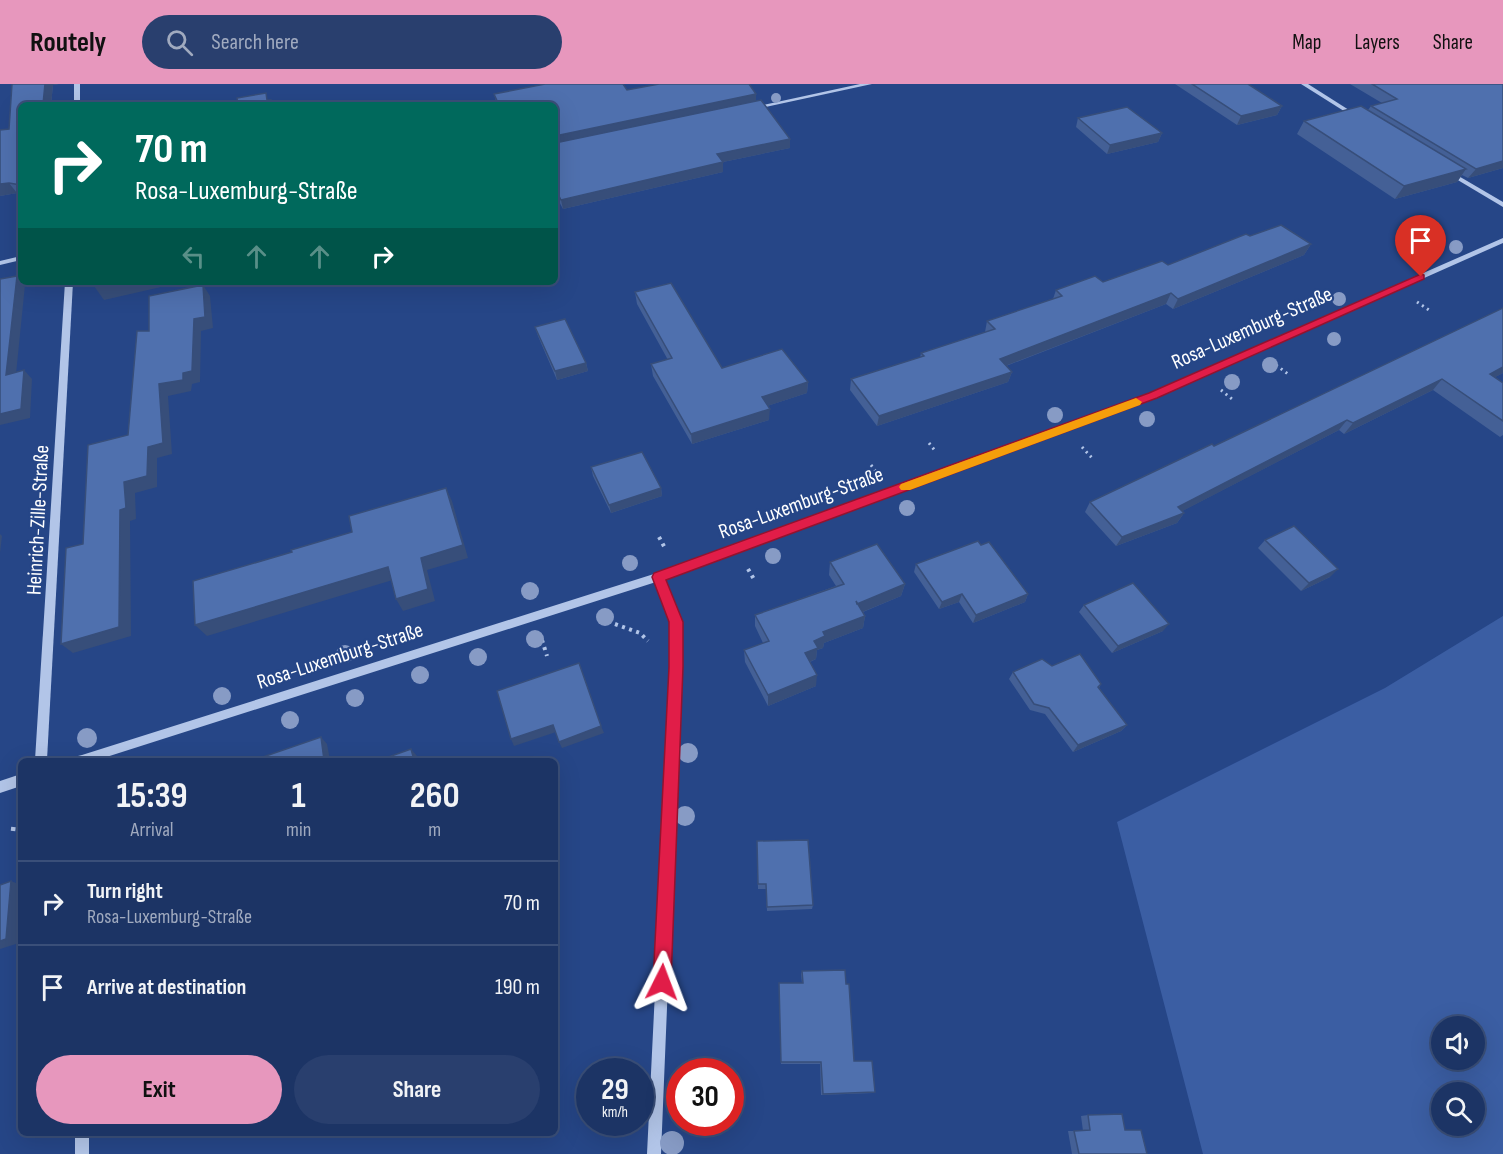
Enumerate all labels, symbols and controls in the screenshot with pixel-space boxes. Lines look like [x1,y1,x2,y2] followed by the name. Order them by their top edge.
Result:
[142,15,562,69] search box
[30,26,106,59] text: Routely
[163,26,196,59] icon: search
[211,29,299,56] text: Search here
[1292,30,1321,55] text: Map
[1354,30,1400,55] text: Layers
[1433,30,1473,55] text: Share
[135,124,208,175] text: 70 m
[36,126,114,204] icon: right
[135,175,358,207] text: Rosa-Luxemburg-Straße
[1395,215,1446,277] pin
[1404,224,1437,257] icon: arrive
[177,240,210,273] icon: left
[240,240,273,273] icon: ahead
[303,240,336,273] icon: ahead
[366,240,399,273] icon: right
[1168,281,1336,375] street label: Rosa-Luxemburg-Straße
[22,444,54,596] street label: Heinrich-Zille-Straße
[715,462,887,544] street label: Rosa-Luxemburg-Straße
[254,617,426,695] street label: Rosa-Luxemburg-Straße
[116,775,188,818] text: 15:39
[292,775,306,818] text: 1
[410,775,460,818] text: 260
[131,818,174,842] text: Arrival
[286,818,311,842] text: min
[428,818,441,842] text: m
[87,878,163,905] text: Turn right
[36,887,69,920] icon: right
[504,890,540,917] text: 70 m
[87,905,252,929] text: Rosa-Luxemburg-Straße
[630,950,694,1014] position arrow
[36,971,69,1004] icon: arrive
[87,974,246,1001] text: Arrive at destination
[495,974,540,1001] text: 190 m
[1431,1016,1485,1136] map controls
[1431,1016,1485,1070] button: sound
[36,1055,282,1124] button: Exit
[294,1055,540,1124] button: Share
[666,1058,744,1136] speed limit sign: 30
[601,1072,629,1108] text: 29
[1431,1082,1485,1136] button: search
[602,1103,628,1122] text: km/h

